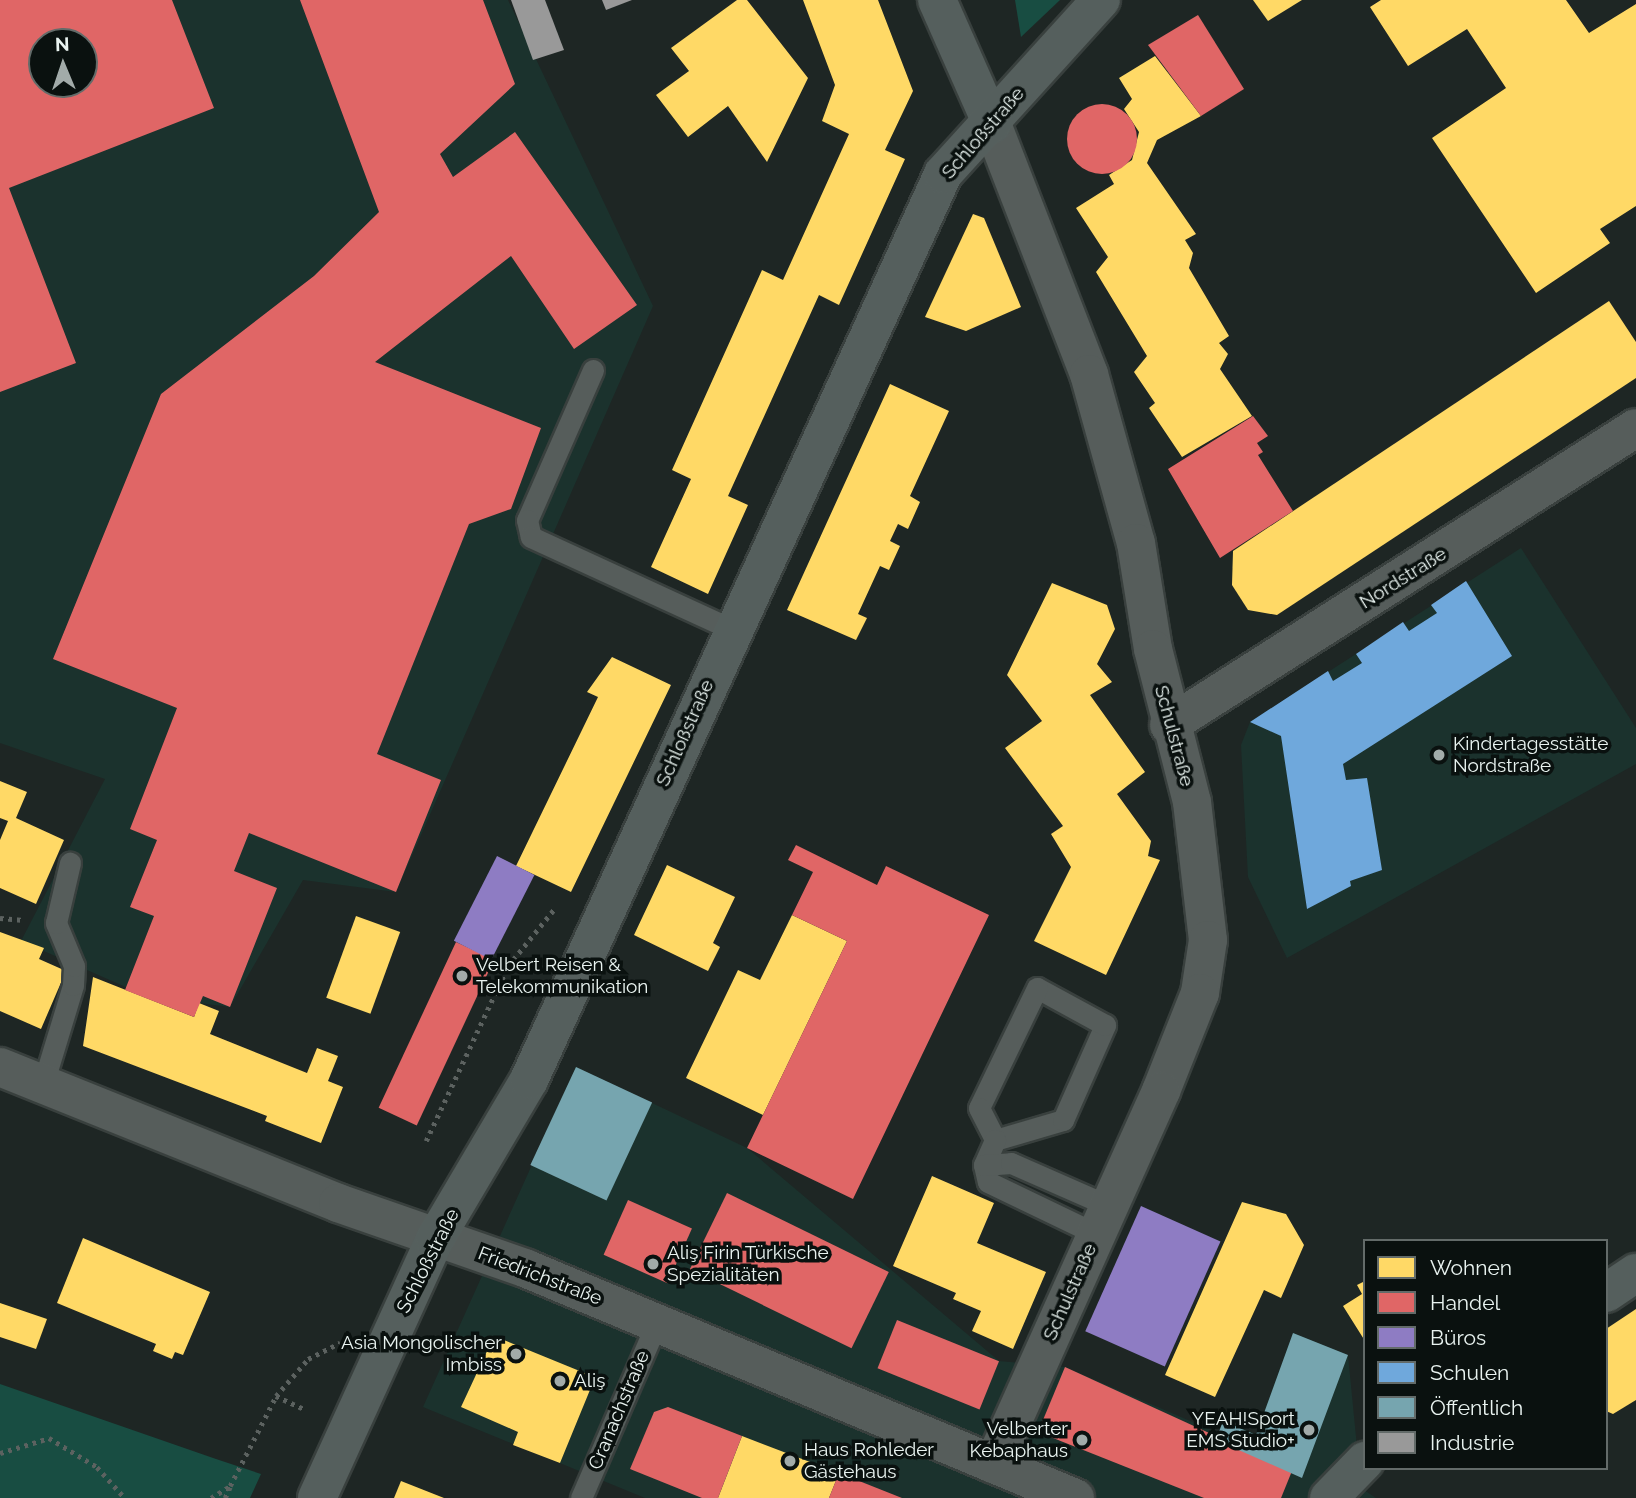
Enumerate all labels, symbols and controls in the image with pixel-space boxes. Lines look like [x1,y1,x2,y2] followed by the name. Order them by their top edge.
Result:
[28,28,98,98] north arrow
[55,33,70,55] text: N
[937,82,1029,184] street label: Schloßstraße
[1355,542,1451,614] street label: Nordstraße
[651,676,719,790] street label: Schloßstraße
[1150,683,1198,789] street label: Schulstraße
[1453,733,1608,777] place label: Kindertagesstätte Nordstraße
[1431,747,1447,763] marker: Kindertagesstätte Nordstraße
[476,954,648,998] place label: Velbert Reisen & Telekommunikation
[454,968,470,984] marker: Velbert Reisen & Telekommunikation
[392,1205,464,1317] street label: Schloßstraße
[1363,1239,1608,1470] legend
[1039,1240,1101,1344] street label: Schulstraße
[475,1242,605,1310] street label: Friedrichstraße
[667,1242,829,1286] place label: Aliş Firin Türkische Spezialitäten
[1430,1255,1512,1280] text: Wohnen
[645,1256,661,1272] marker: Aliş Firin Türkische Spezialitäten
[1430,1290,1500,1315] text: Handel
[1430,1325,1486,1350] text: Büros
[341,1332,502,1376] place label: Asia Mongolischer Imbiss
[508,1346,524,1362] marker: Asia Mongolischer Imbiss
[584,1347,654,1473] street label: Cranachstraße
[1430,1360,1509,1385] text: Schulen
[574,1370,605,1392] place label: Aliş
[552,1373,568,1389] marker: Aliş
[1430,1395,1523,1420] text: Öffentlich
[1186,1408,1295,1452] place label: YEAH!Sport EMS Studio+
[970,1418,1068,1462] place label: Velberter Kebaphaus
[1301,1422,1317,1438] marker: YEAH!Sport EMS Studio+
[1430,1430,1514,1455] text: Industrie
[1074,1432,1090,1448] marker: Velberter Kebaphaus
[804,1439,934,1483] place label: Haus Rohleder Gästehaus
[782,1453,798,1469] marker: Haus Rohleder Gästehaus

